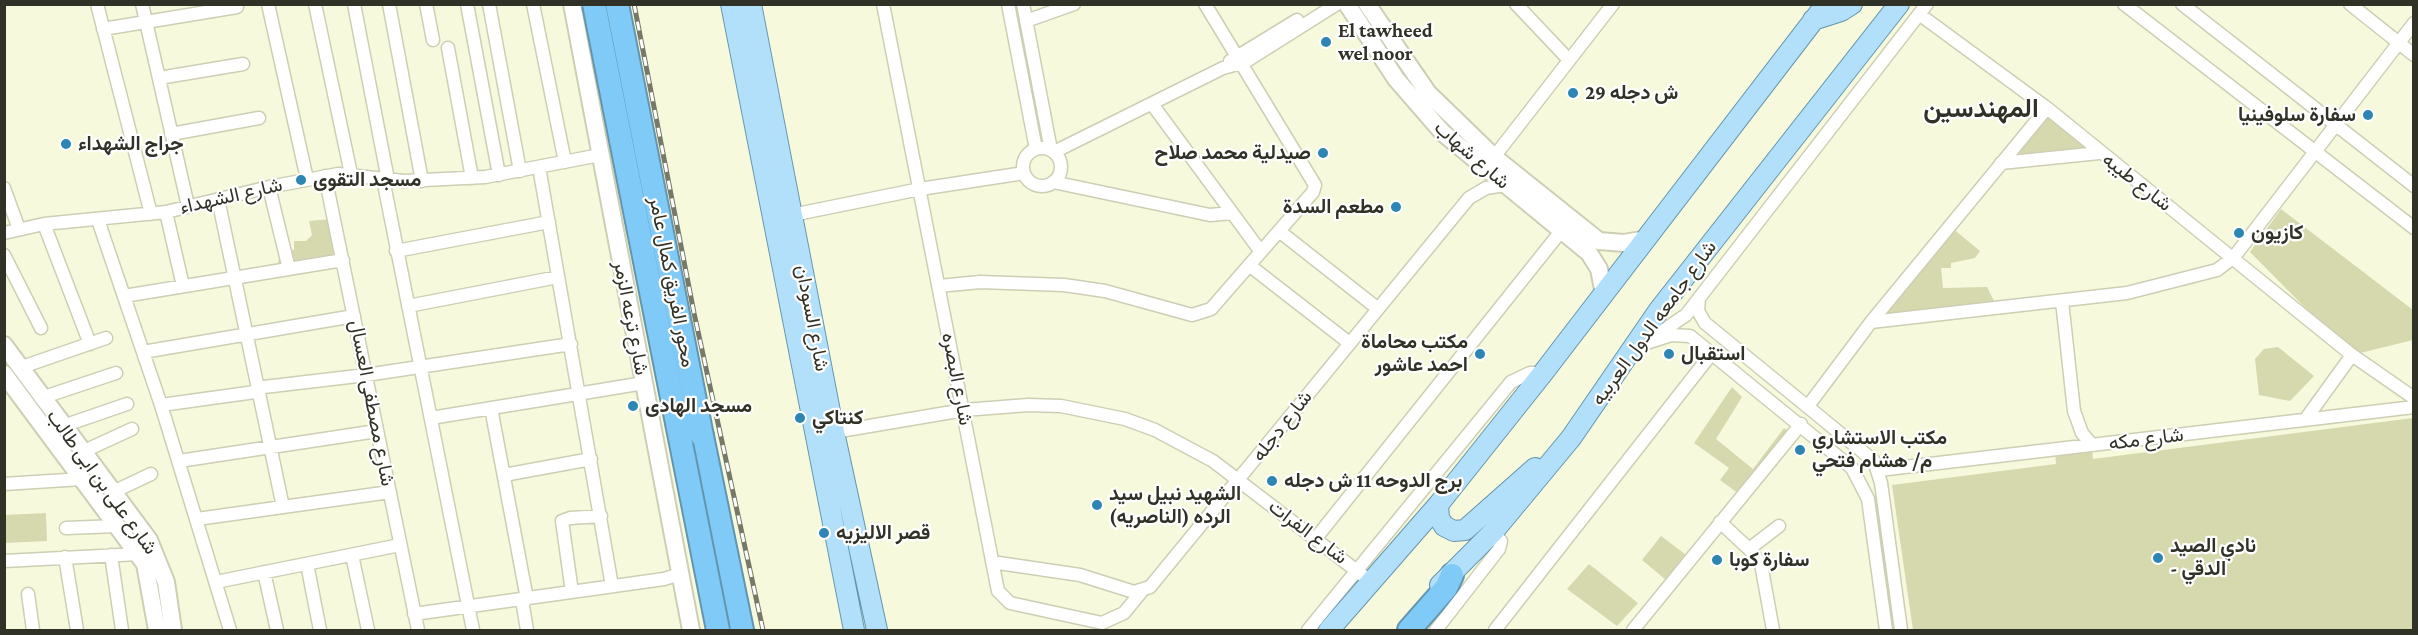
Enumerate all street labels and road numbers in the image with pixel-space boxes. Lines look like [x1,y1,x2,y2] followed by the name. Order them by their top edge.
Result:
[1429,116,1515,194] street label: شارع شهاب
[2097,147,2177,217] street label: شارع طيبه
[177,173,285,219] street label: شارع الشهداء
[644,195,700,369] street label: محور الفريق كمال عامر
[1586,236,1722,410] street label: شارع جامعه الدول العربيه
[608,259,654,377] street label: شارع ترعه الزمر
[790,263,834,373] street label: شارع السودان
[344,318,400,488] street label: شارع مصطفى العسال
[936,331,978,427] street label: شارع البصره
[1247,386,1317,466] street label: شارع دجله
[41,405,163,559] street label: شارع على بن ابى طالب
[2107,423,2185,455] street label: شارع مكه
[1264,494,1352,570] street label: شارع الفرات

